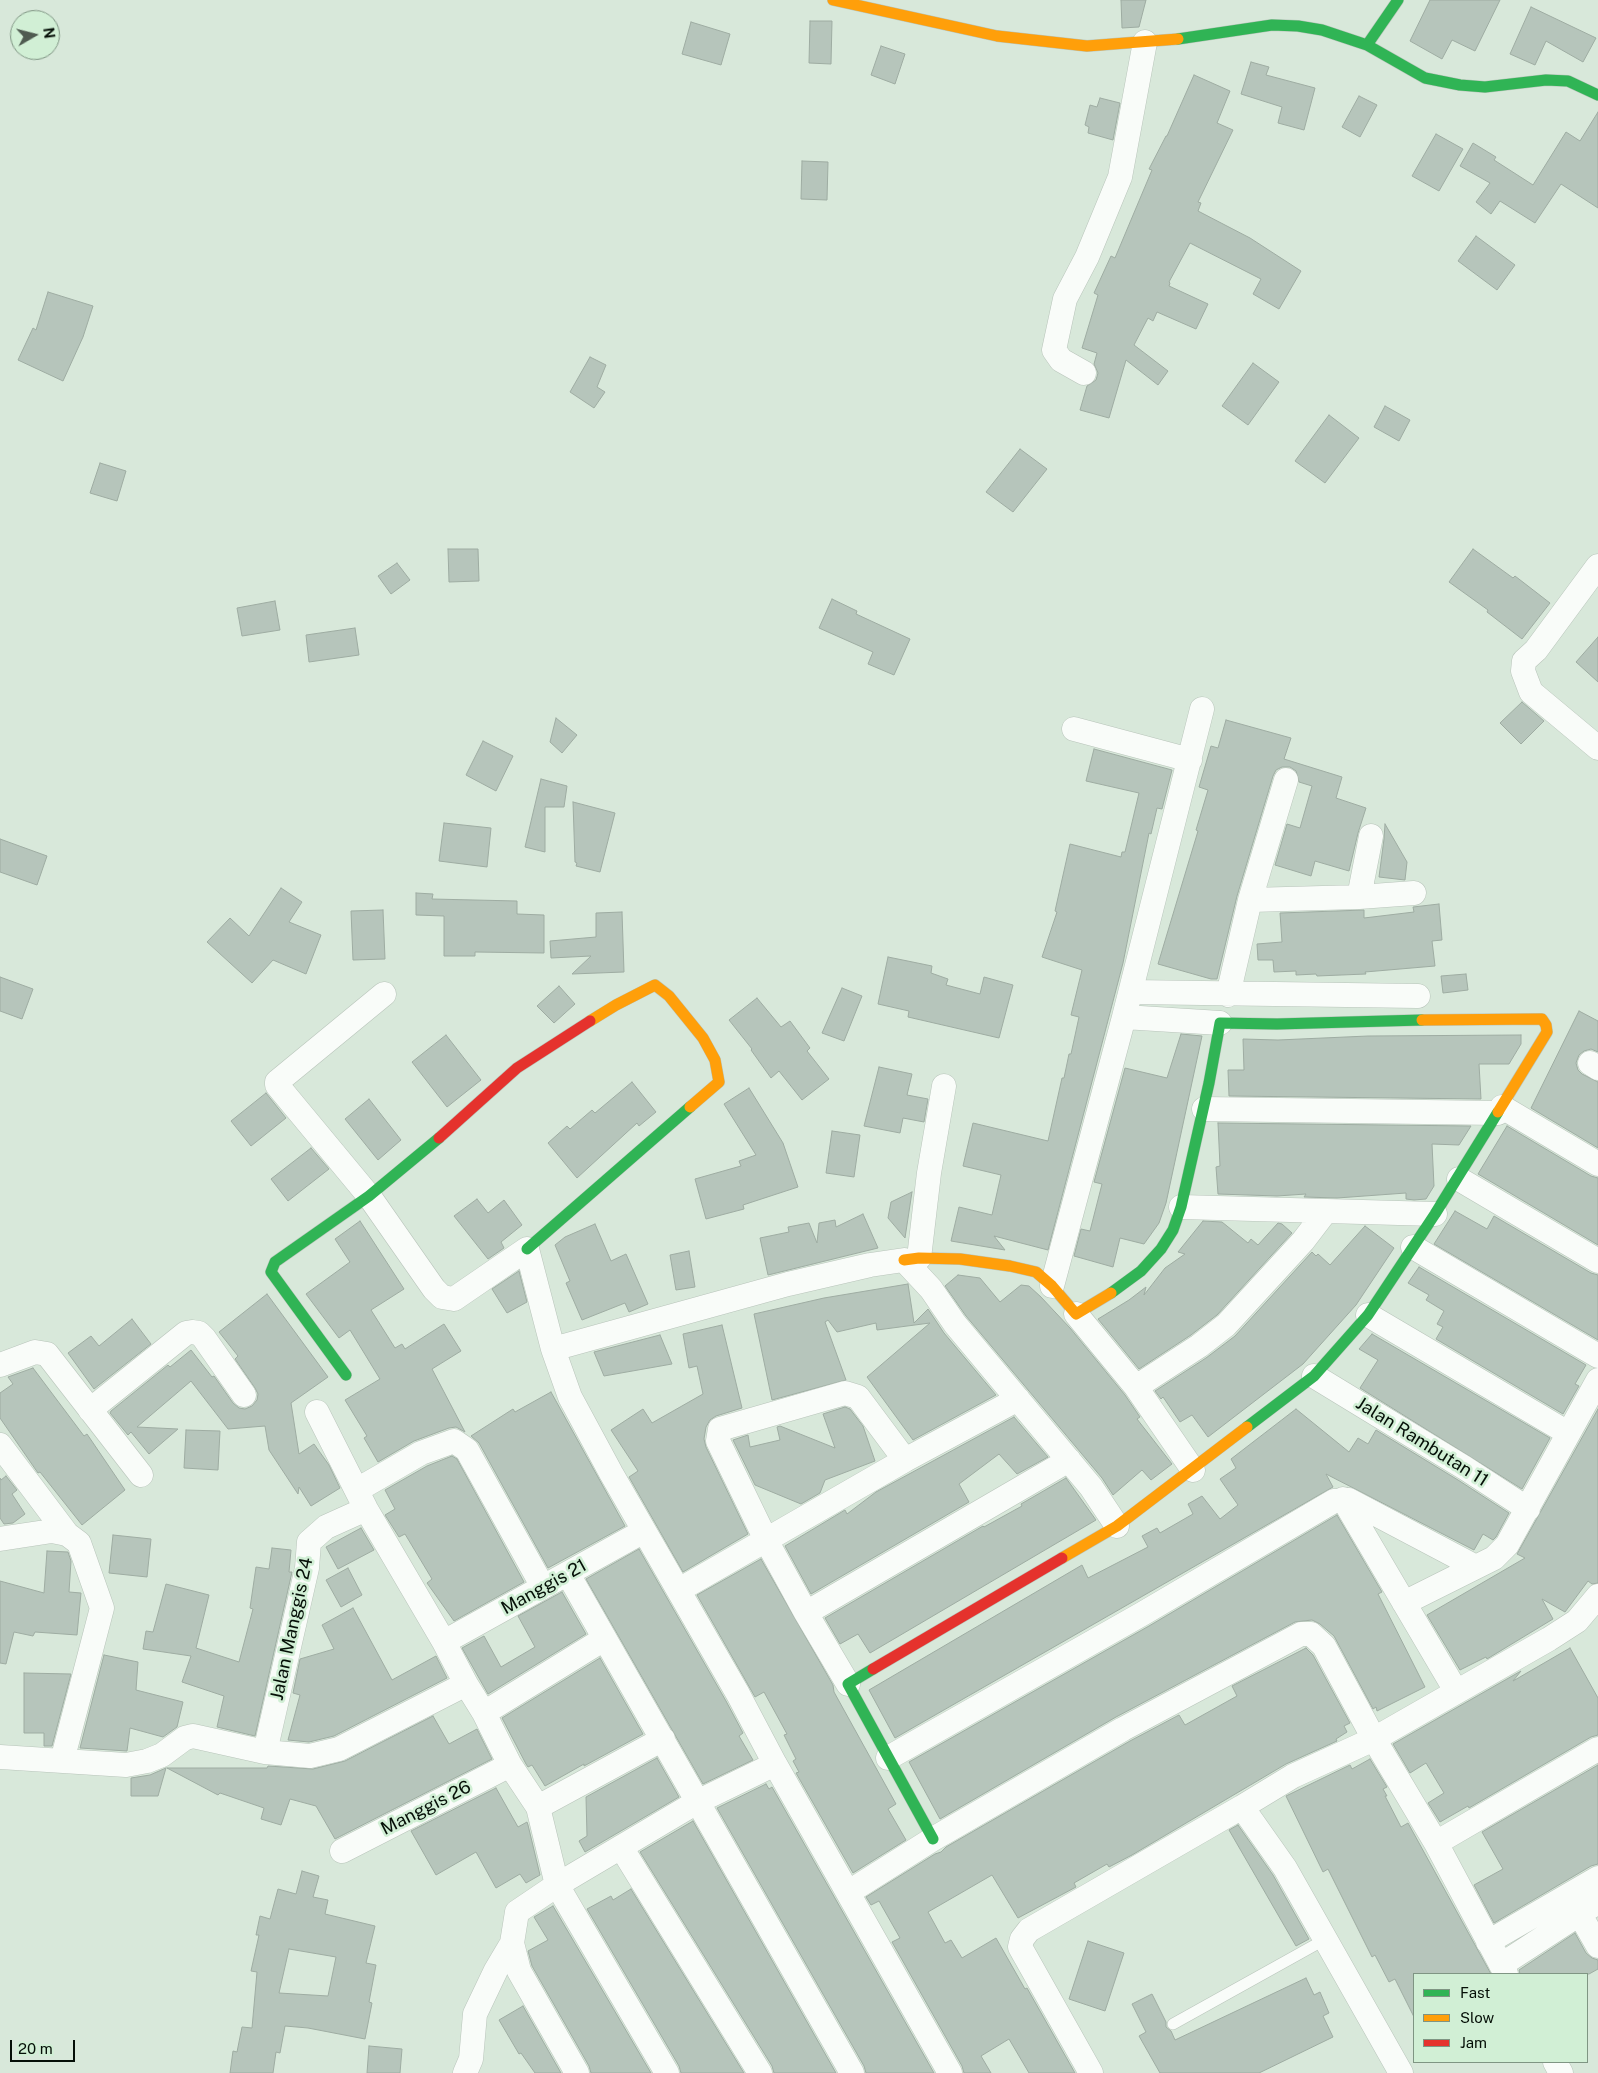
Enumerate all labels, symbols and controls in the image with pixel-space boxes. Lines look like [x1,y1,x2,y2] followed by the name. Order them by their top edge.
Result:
[10,10,60,60] north arrow
[40,27,58,40] text: N
[1352,1393,1492,1491] street label: Jalan Rambutan 11
[497,1555,591,1619] street label: Manggis 21
[266,1556,318,1702] street label: Jalan Manggis 24
[377,1776,475,1840] street label: Manggis 26
[1413,1973,1588,2063] legend
[1460,1984,1490,2001] text: Fast
[1460,2009,1494,2026] text: Slow
[12,2030,78,2062] scale bar
[1460,2034,1487,2051] text: Jam
[18,2040,53,2057] text: 20 m

